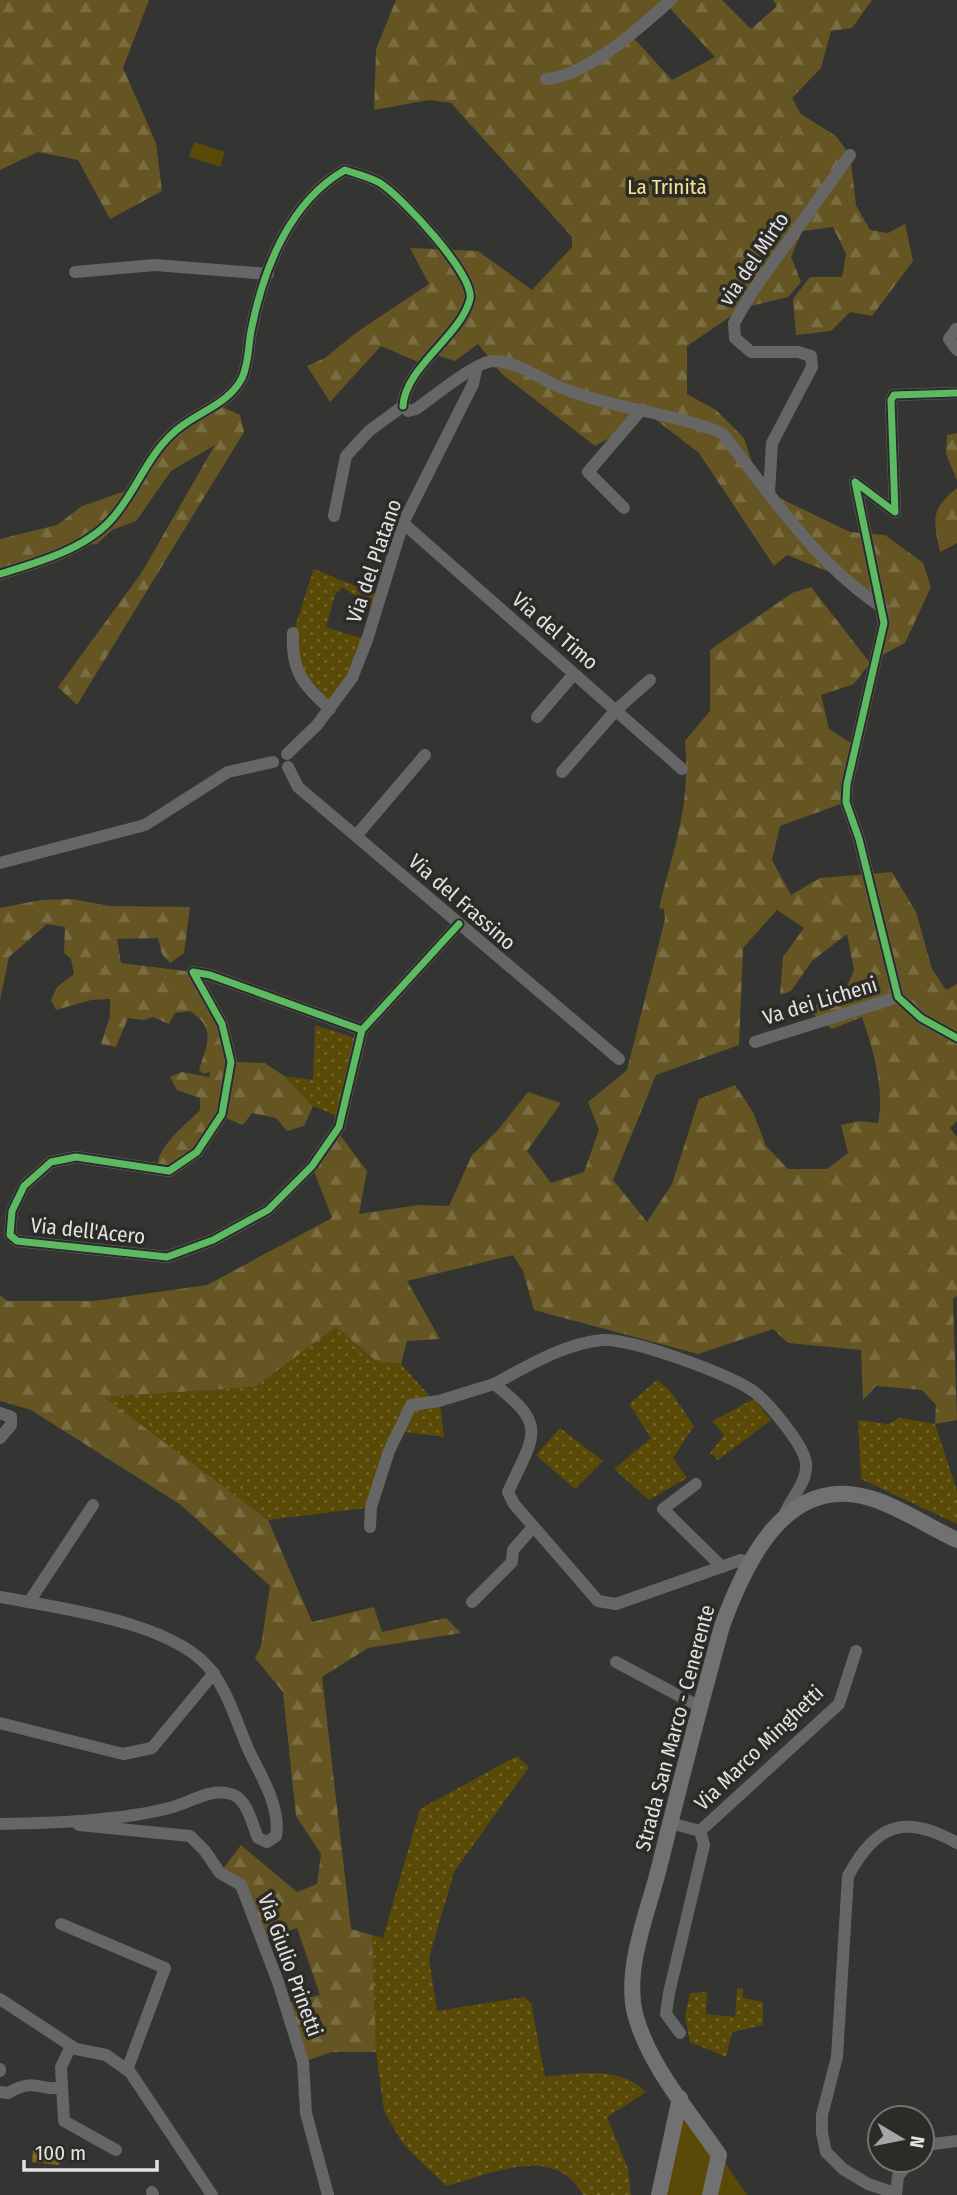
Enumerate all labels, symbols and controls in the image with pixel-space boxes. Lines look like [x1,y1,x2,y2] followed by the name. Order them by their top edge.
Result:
[627,174,707,200] park label: La Trinità
[713,207,795,311] street label: via del Mirto
[341,496,407,626] street label: Via del Platano
[507,587,603,675] street label: Via del Timo
[403,848,521,956] street label: Via del Frassino
[760,971,880,1031] street label: Va dei Licheni
[29,1212,147,1250] street label: Via dell'Acero
[630,1602,720,1854] street label: Strada San Marco - Cenerente
[689,1680,829,1816] street label: Via Marco Minghetti
[252,1890,328,2040] street label: Via Giulio Prinetti
[866,2104,936,2174] north arrow
[24,2128,158,2172] scale bar
[905,2134,930,2149] text: N
[35,2140,86,2166] text: 100 m

